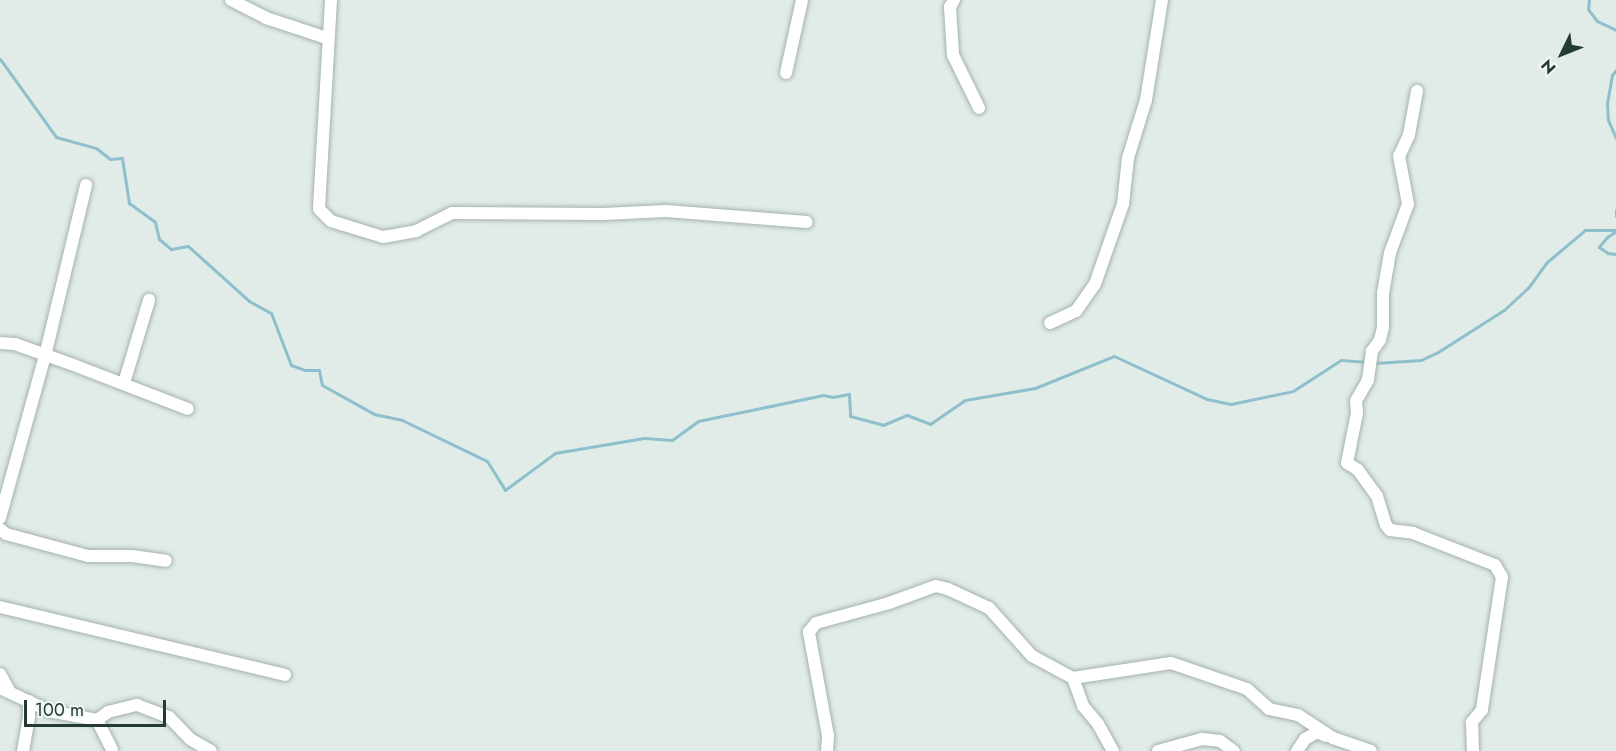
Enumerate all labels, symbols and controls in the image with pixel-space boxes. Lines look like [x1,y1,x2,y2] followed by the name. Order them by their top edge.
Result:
[1532,24,1592,84] north arrow
[1536,54,1561,79] text: N
[27,688,170,726] scale bar
[35,697,84,723] text: 100 m

